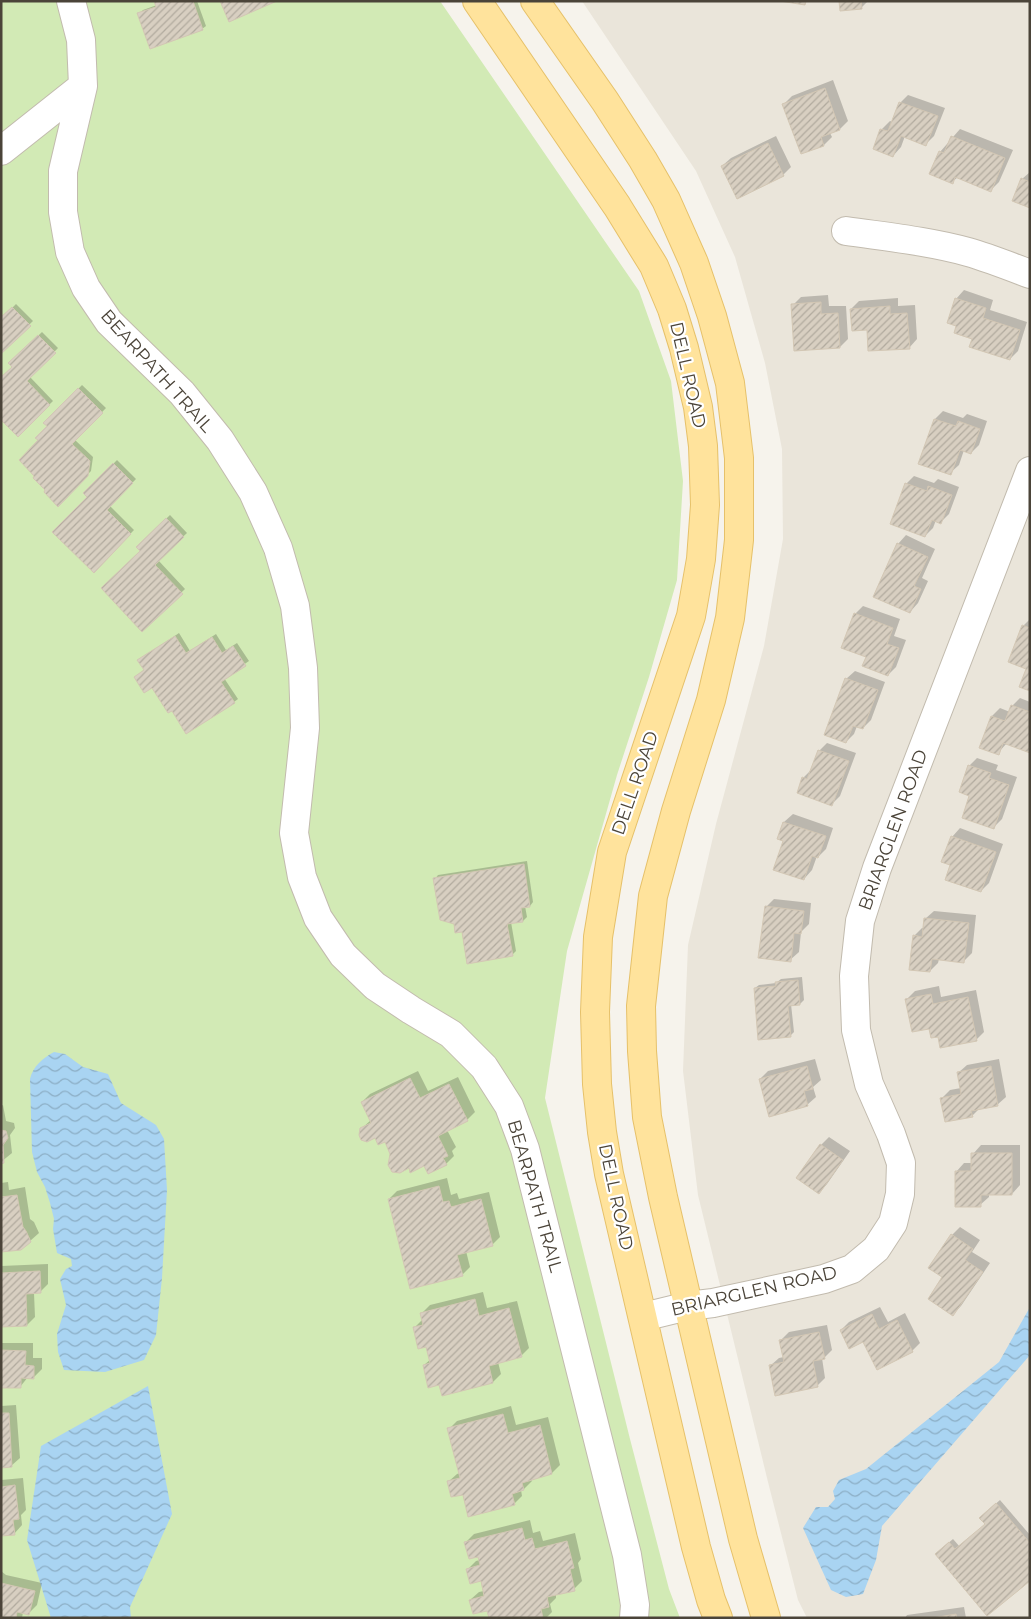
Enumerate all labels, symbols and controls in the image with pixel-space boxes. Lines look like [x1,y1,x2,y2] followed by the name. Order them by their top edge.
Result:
[96,305,218,437] street label: BEARPATH TRAIL
[665,320,711,430] street label: DELL ROAD
[607,728,663,838] street label: DELL ROAD
[854,747,932,913] street label: BRIARGLEN ROAD
[503,1117,567,1275] street label: BEARPATH TRAIL
[594,1142,638,1252] street label: DELL ROAD
[669,1261,839,1321] street label: BRIARGLEN ROAD

